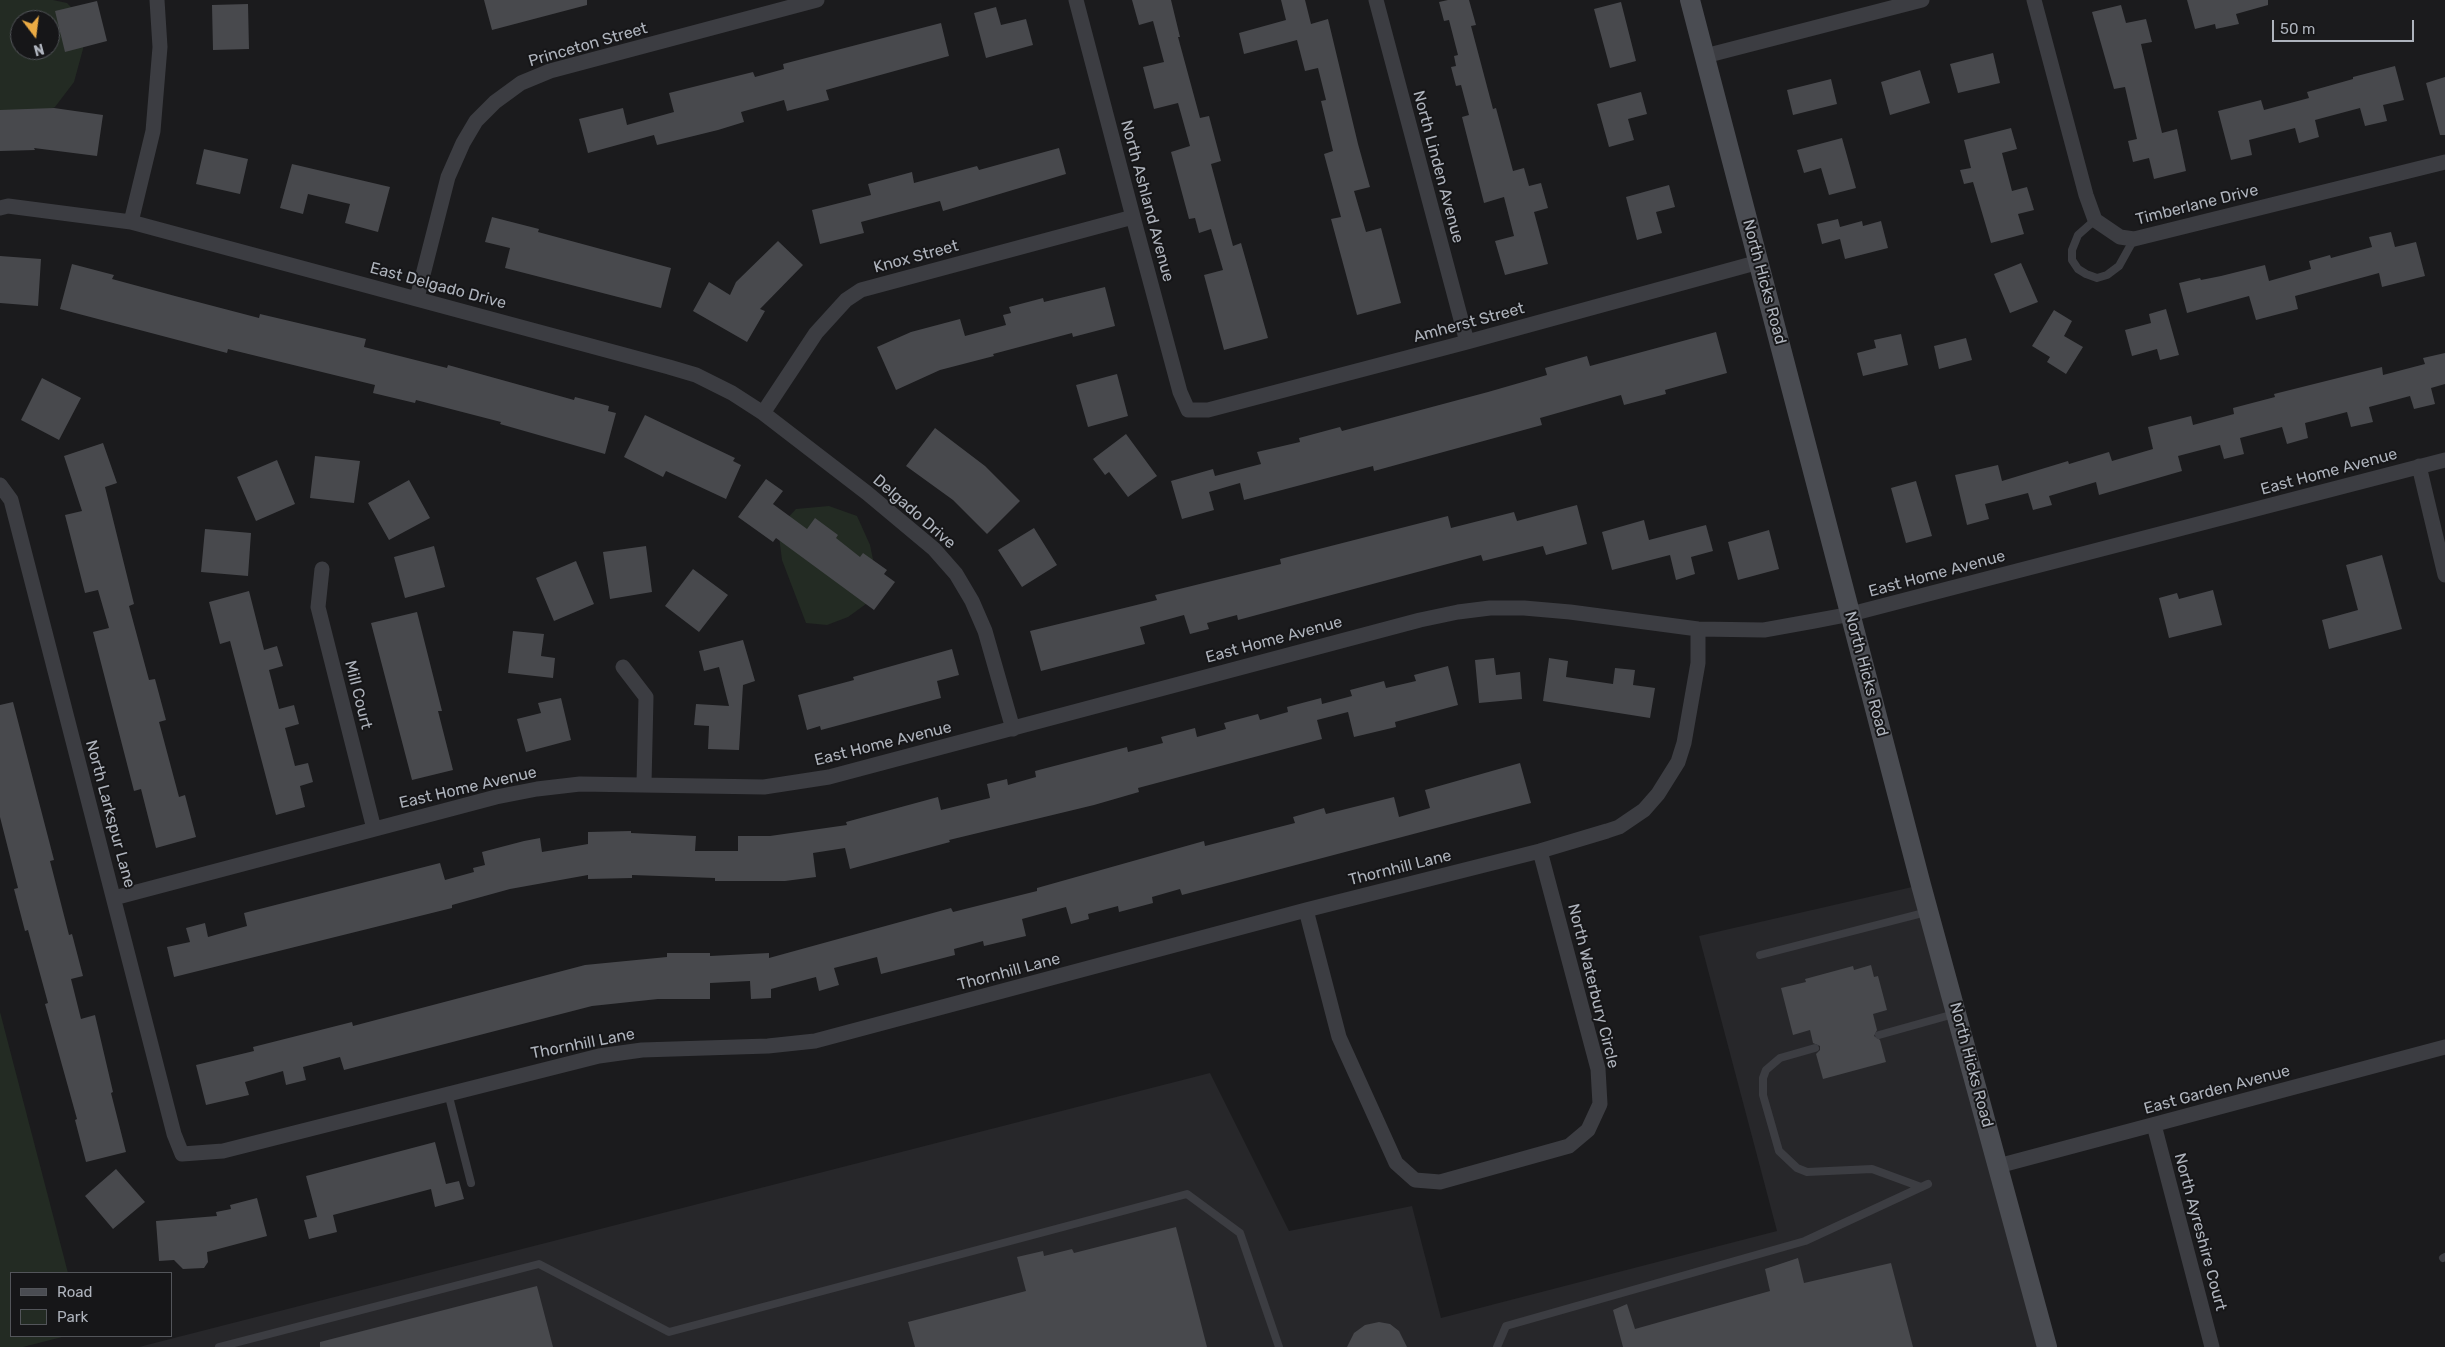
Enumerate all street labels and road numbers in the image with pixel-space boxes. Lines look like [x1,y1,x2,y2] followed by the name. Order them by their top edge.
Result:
[526,19,650,71] street label: Princeton Street
[1408,89,1468,245] street label: North Linden Avenue
[1116,118,1178,284] street label: North Ashland Avenue
[2134,180,2260,230] street label: Timberlane Drive
[1738,217,1790,347] street label: North Hicks Road
[871,236,961,278] street label: Knox Street
[368,259,508,313] street label: East Delgado Drive
[1411,299,1527,347] street label: Amherst Street
[2259,445,2399,499] street label: East Home Avenue
[869,471,959,553] street label: Delgado Drive
[1867,547,2007,601] street label: East Home Avenue
[1840,609,1892,739] street label: North Hicks Road
[1204,613,1344,667] street label: East Home Avenue
[340,659,376,731] street label: Mill Court
[812,718,954,770] street label: East Home Avenue
[81,738,139,890] street label: North Larkspur Lane
[397,763,539,813] street label: East Home Avenue
[1347,846,1453,890] street label: Thornhill Lane
[1563,902,1623,1070] street label: North Waterbury Circle
[956,949,1062,995] street label: Thornhill Lane
[1945,1000,1997,1130] street label: North Hicks Road
[529,1025,637,1063] street label: Thornhill Lane
[2142,1061,2292,1119] street label: East Garden Avenue
[2170,1151,2230,1313] street label: North Ayreshire Court

